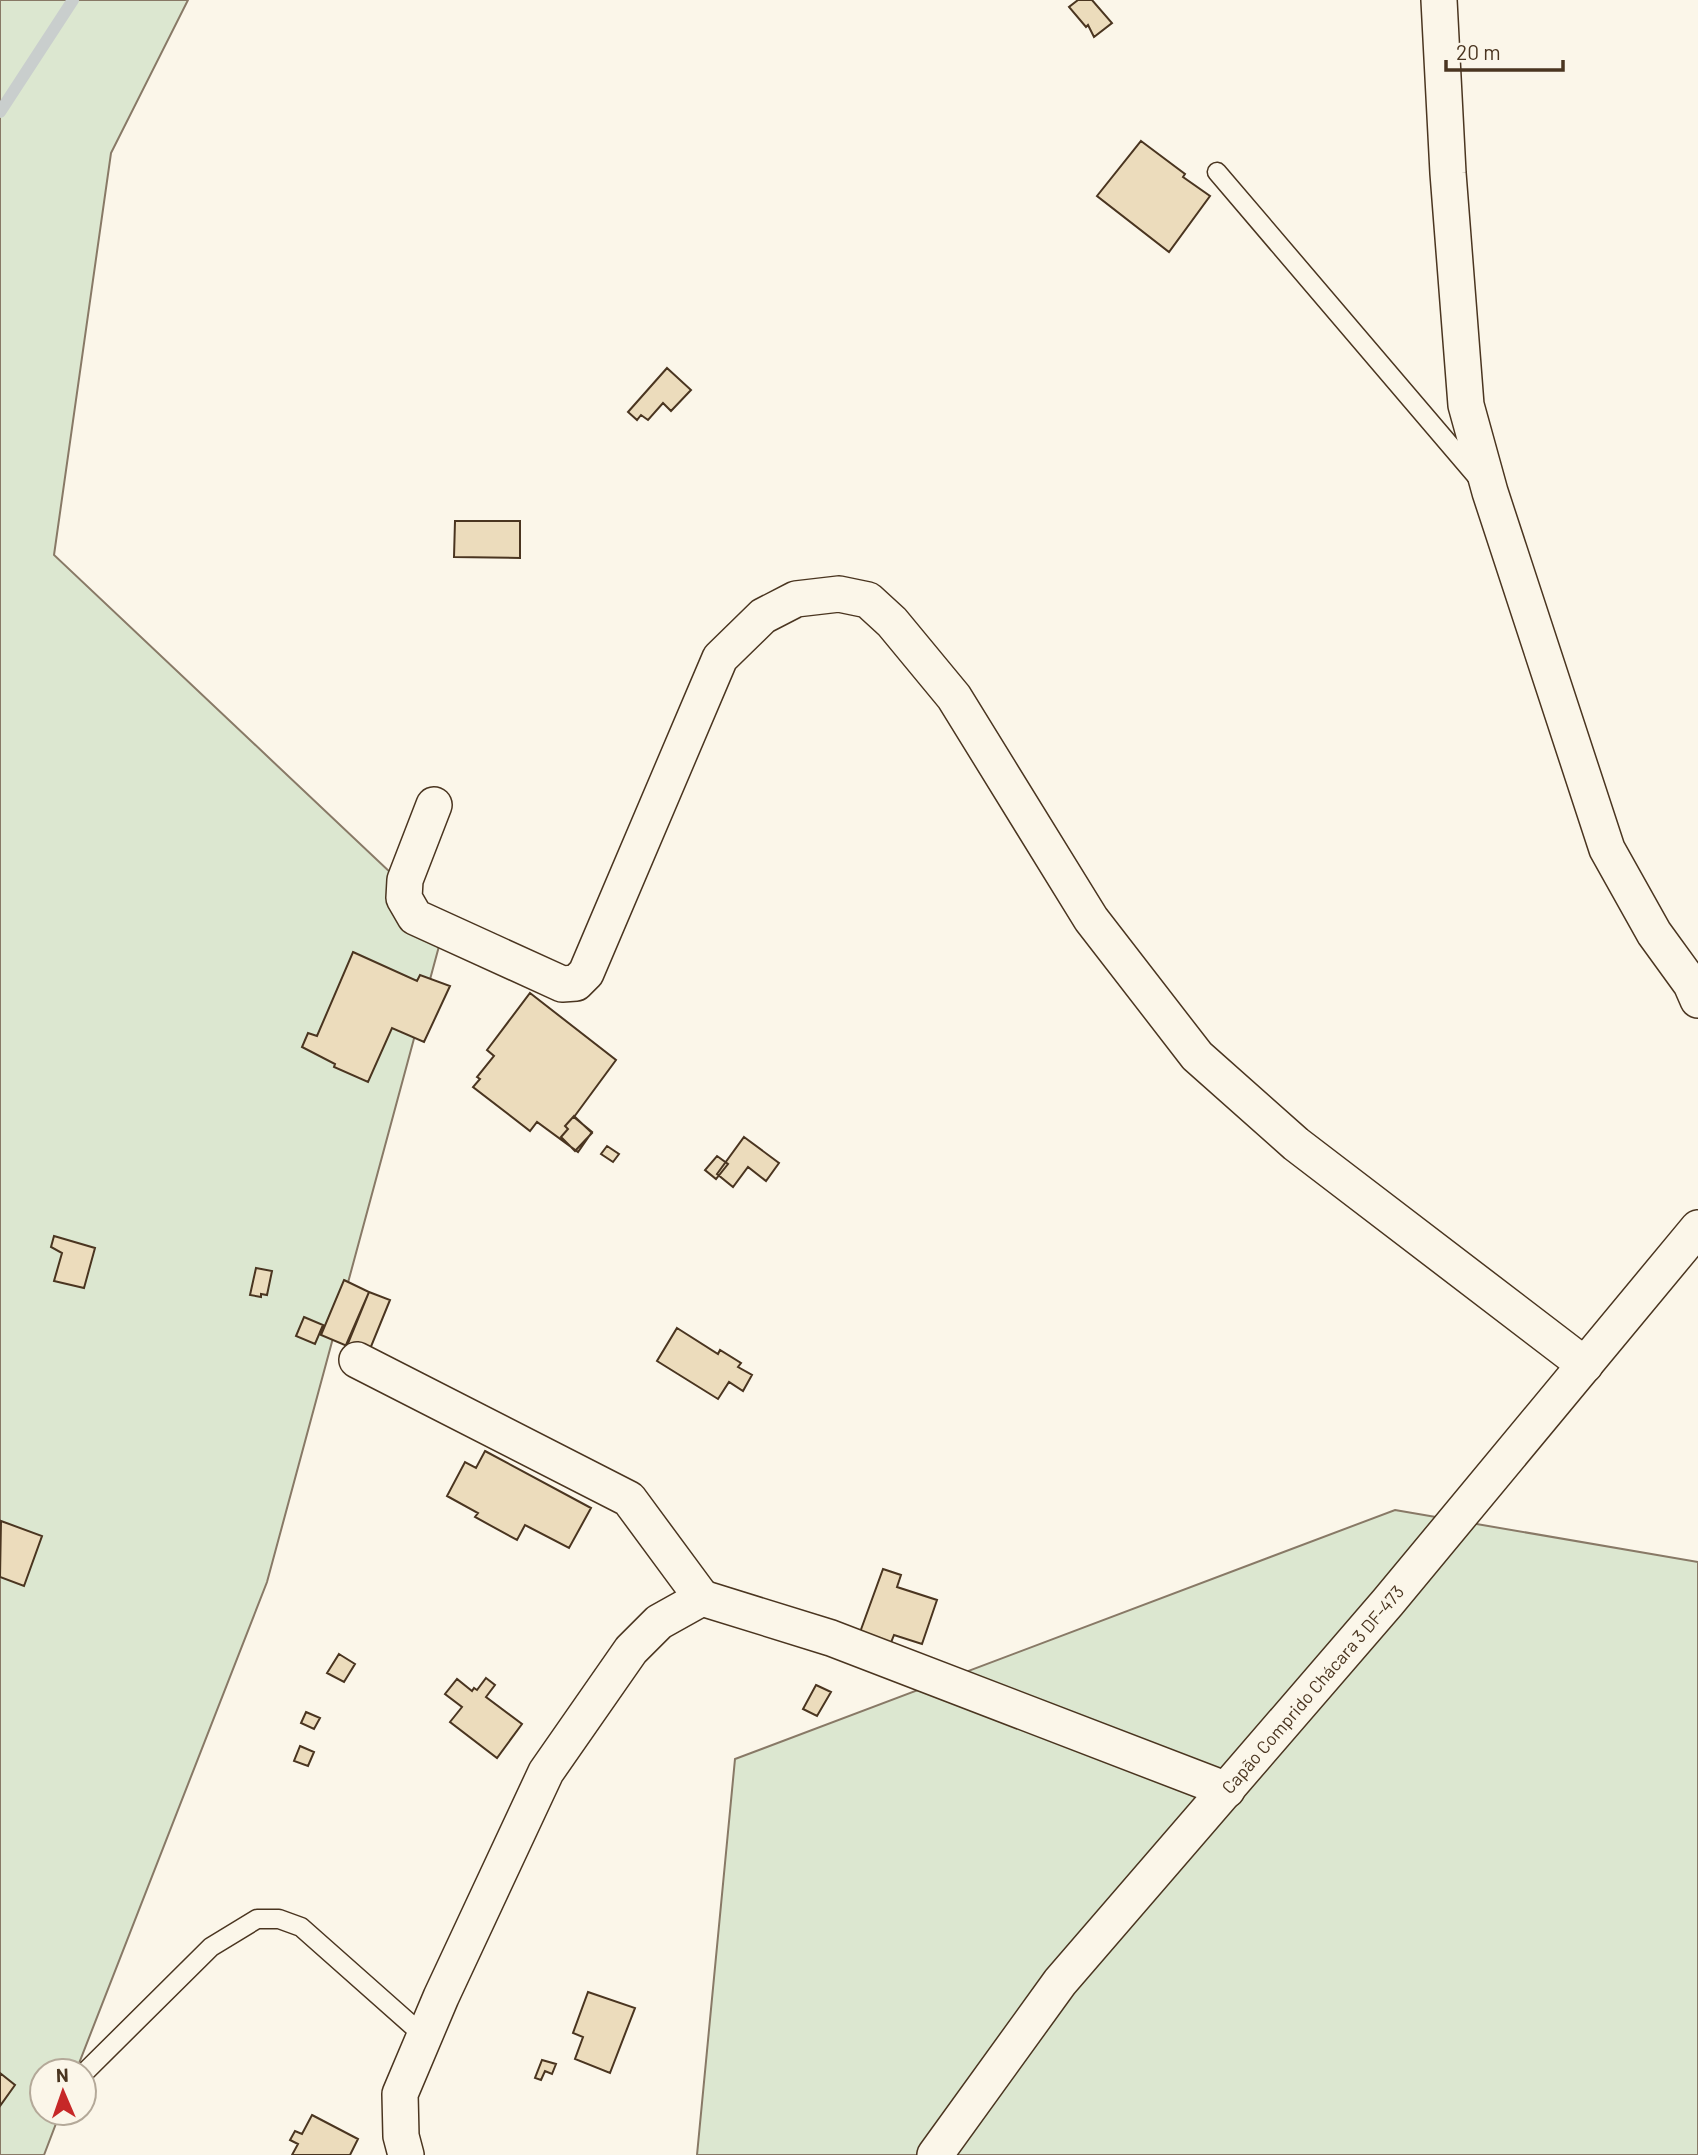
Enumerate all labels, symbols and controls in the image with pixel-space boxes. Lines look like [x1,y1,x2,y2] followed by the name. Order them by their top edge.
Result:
[1446,28,1563,72] scale bar
[1456,39,1501,64] text: 20 m
[1217,1581,1408,1798] street label: Capão Comprido Chácara 3 DF-473
[28,2057,98,2127] north arrow
[56,2063,69,2086] text: N

